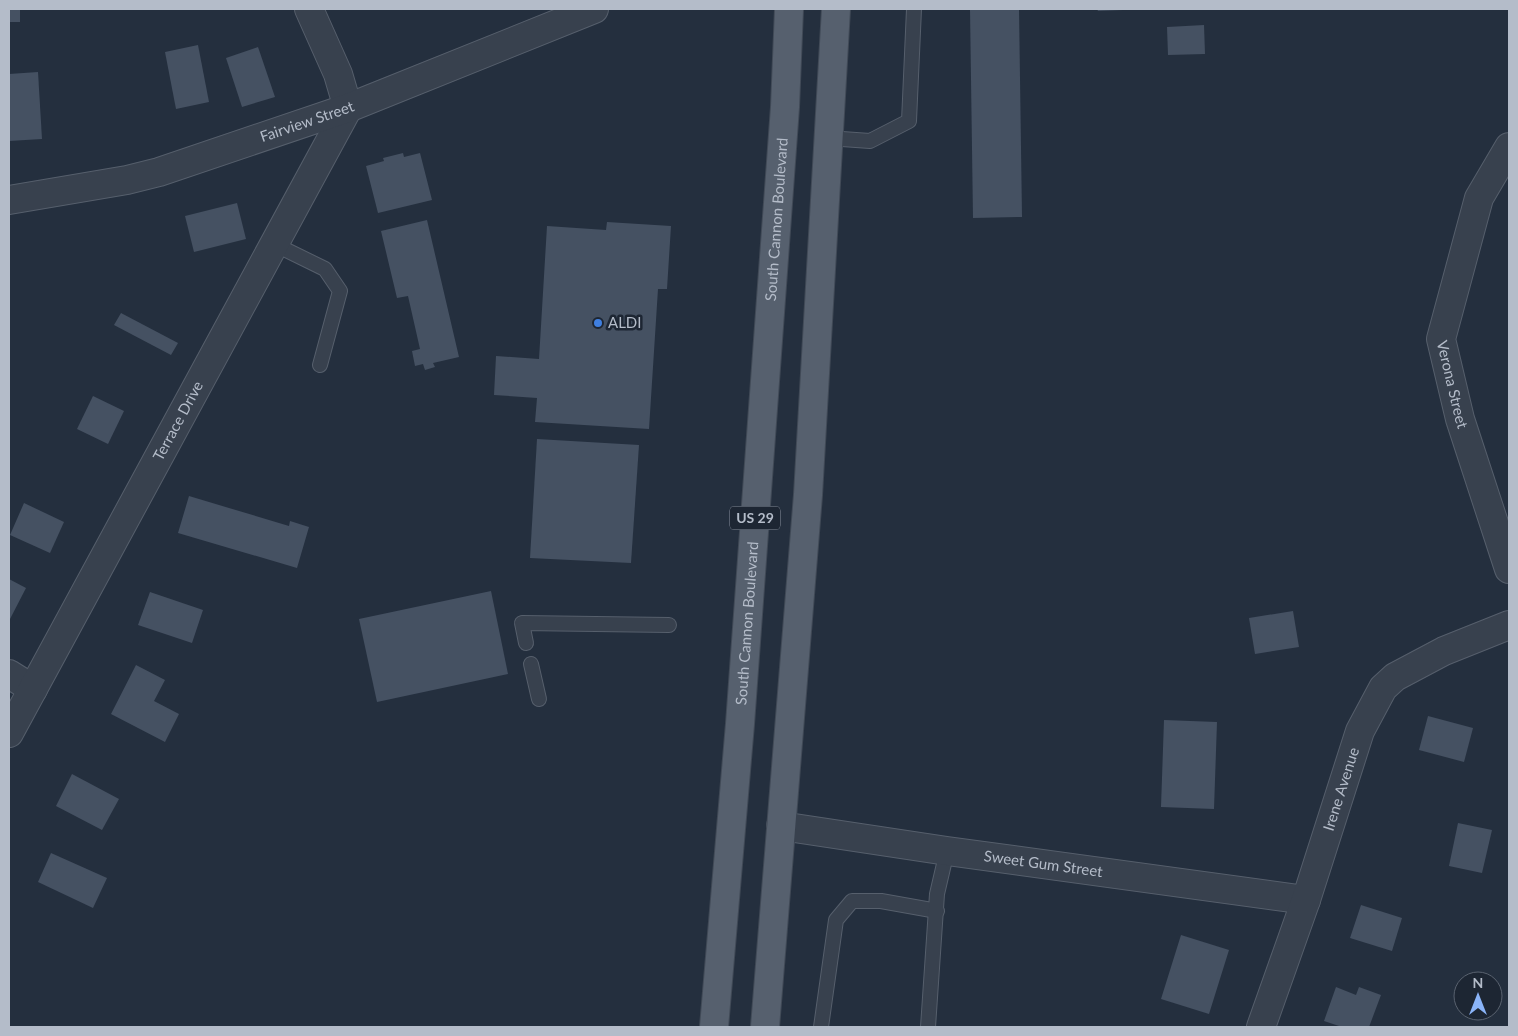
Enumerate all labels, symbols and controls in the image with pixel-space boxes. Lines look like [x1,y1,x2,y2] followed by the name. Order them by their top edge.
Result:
[257,96,357,145] street label: Fairview Street
[761,137,791,302] street label: South Cannon Boulevard
[608,313,641,331] place label: ALDI
[592,317,604,329] marker: ALDI
[1434,339,1473,431] street label: Verona Street
[149,378,206,463] street label: Terrace Drive
[730,506,780,530] road number: US 29
[731,541,761,706] street label: South Cannon Boulevard
[1319,745,1362,833] street label: Irene Avenue
[983,846,1104,880] street label: Sweet Gum Street
[1453,971,1503,1021] north arrow
[1473,974,1483,991] text: N

